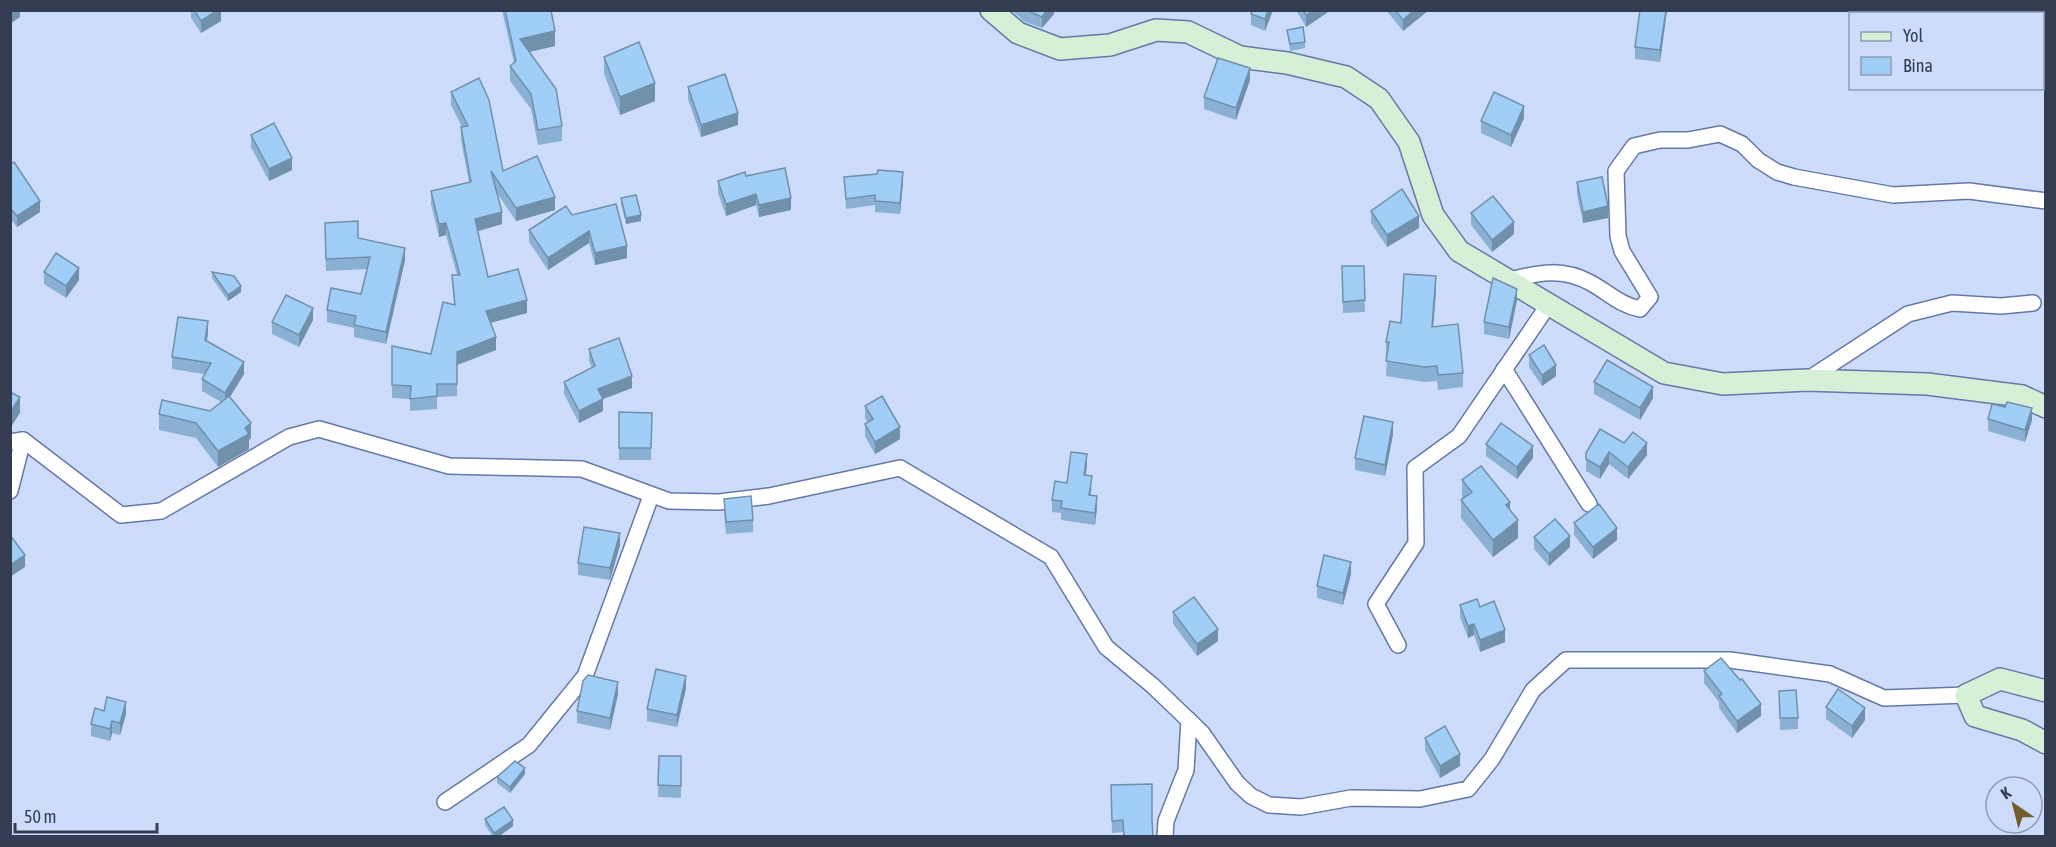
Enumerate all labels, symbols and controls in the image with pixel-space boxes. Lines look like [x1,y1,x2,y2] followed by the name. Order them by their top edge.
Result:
[1849,12,2044,90] legend
[1903,25,1923,46] text: Yol
[1903,55,1933,76] text: Bina
[1984,775,2044,835] north arrow
[1997,783,2014,802] text: K
[15,796,158,834] scale bar
[24,806,56,827] text: 50 m

